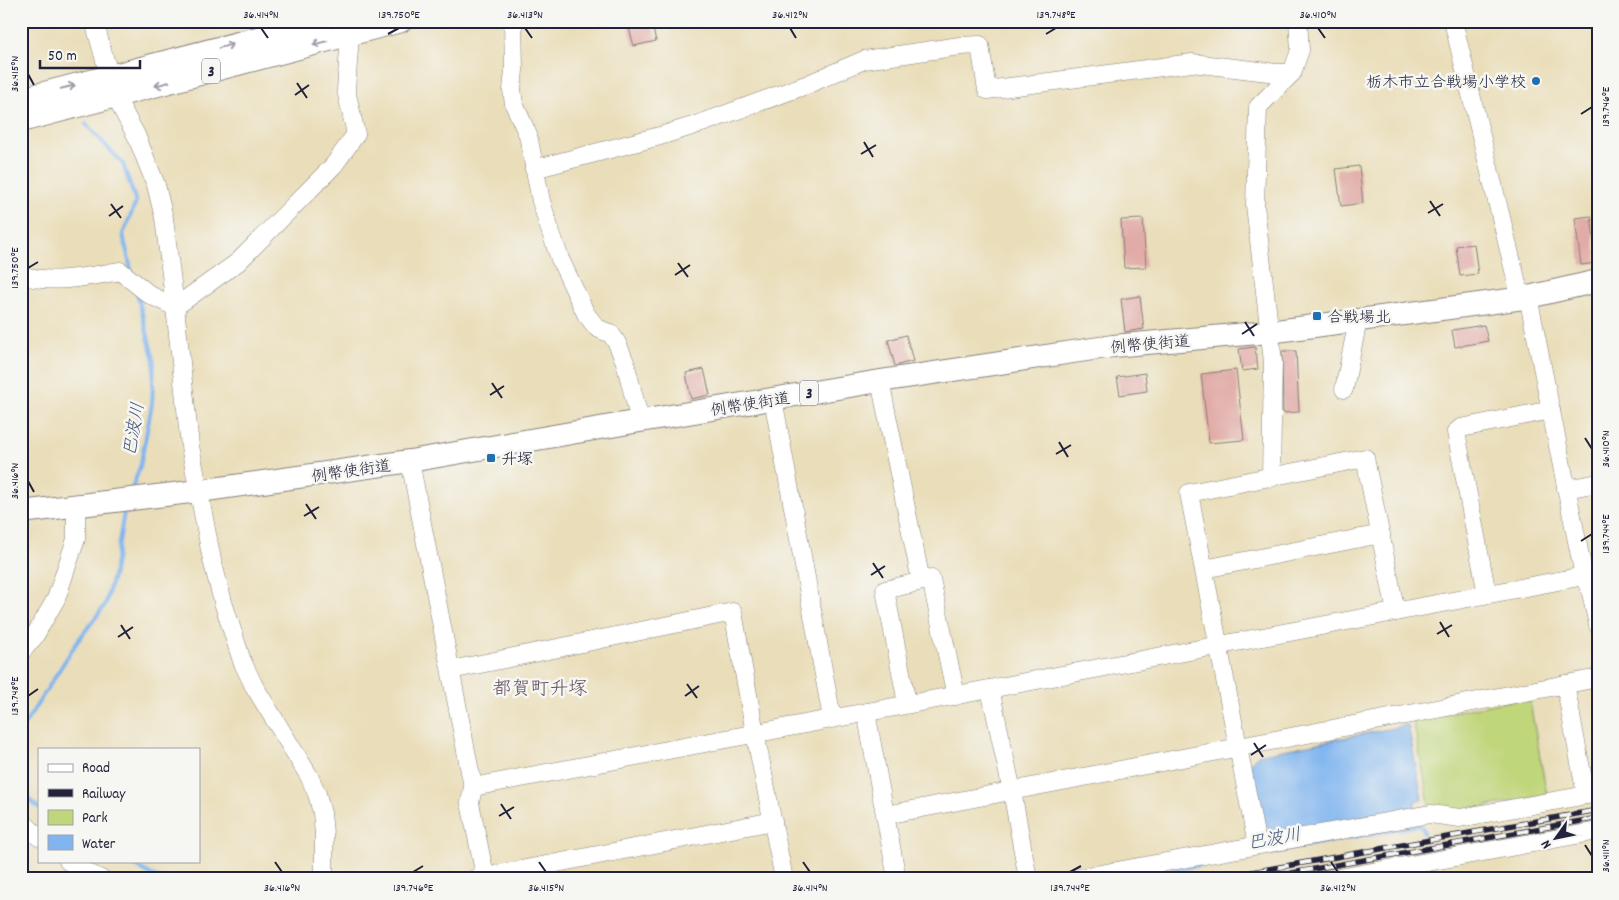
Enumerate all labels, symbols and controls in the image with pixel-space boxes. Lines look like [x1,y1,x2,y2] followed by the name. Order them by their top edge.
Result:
[243,7,279,24] text: 36.414°N
[378,7,420,24] text: 139.750°E
[507,7,543,24] text: 36.413°N
[772,7,808,24] text: 36.412°N
[1036,7,1076,24] text: 139.748°E
[1299,7,1337,24] text: 36.410°N
[40,38,140,70] scale bar
[312,39,328,48] one-way arrow
[217,41,233,51] one-way arrow
[48,46,77,68] text: 50 m
[7,56,24,92] text: 36.415°N
[202,58,220,84] road number: 3
[1366,72,1526,95] place label: 栃木市立合戦場小学校
[1530,75,1542,87] marker: 栃木市立合戦場小学校
[155,80,171,89] one-way arrow
[60,82,76,91] one-way arrow
[1598,86,1615,127] text: 139.746°E
[7,247,24,289] text: 139.750°E
[1327,307,1391,330] place label: 合戦場北
[1311,310,1323,322] marker: 合戦場北
[1109,331,1191,360] street label: 例幣使街道
[800,380,818,406] road number: 3
[709,388,792,423] street label: 例幣使街道
[118,401,152,458] water label: 巴波川
[1598,430,1615,468] text: 36.410°N
[501,449,533,472] place label: 升塚
[485,452,497,464] marker: 升塚
[310,456,393,489] street label: 例幣使街道
[7,463,24,499] text: 36.416°N
[1598,514,1615,554] text: 139.744°E
[7,676,24,716] text: 139.748°E
[492,677,588,704] district label: 都賀町升塚
[38,748,200,862] legend
[82,758,110,780] text: Road
[82,784,126,806] text: Railway
[82,808,108,830] text: Park
[1532,812,1582,862] north arrow
[1246,823,1303,857] water label: 巴波川
[82,834,116,856] text: Water
[1536,836,1557,852] text: N
[1598,839,1615,873] text: 36.411°N
[264,880,300,897] text: 36.416°N
[393,880,434,897] text: 139.746°E
[528,880,564,897] text: 36.415°N
[792,880,828,897] text: 36.414°N
[1050,880,1090,897] text: 139.744°E
[1320,880,1356,897] text: 36.412°N

